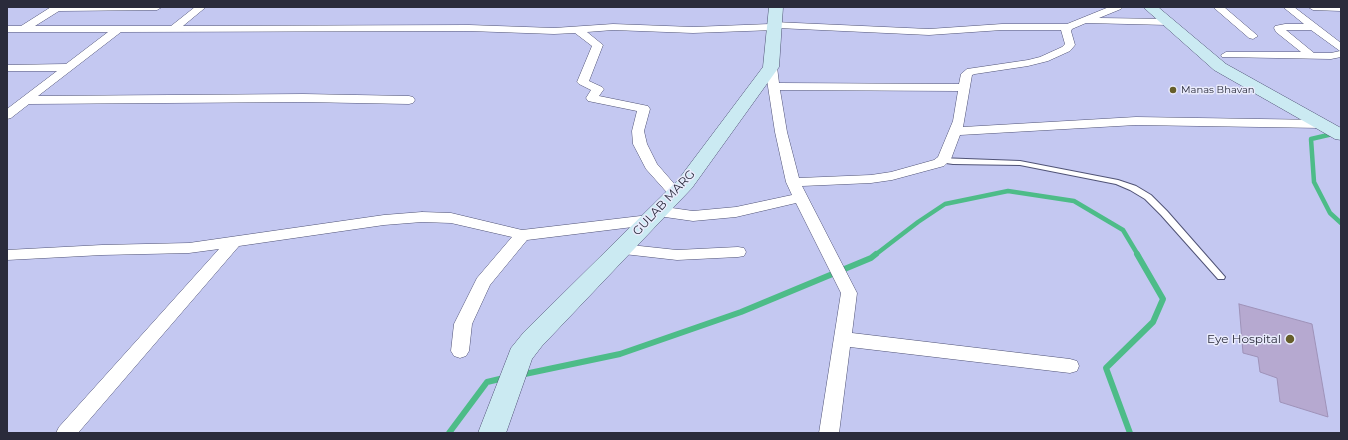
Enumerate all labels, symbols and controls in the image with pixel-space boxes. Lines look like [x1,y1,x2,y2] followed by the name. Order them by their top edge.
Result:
[1181,84,1255,96] place label: Manas Bhavan
[1168,85,1178,95] marker: Manas Bhavan
[630,167,698,239] street label: GULAB MARG
[1207,332,1281,346] place label: Eye Hospital
[1284,333,1296,345] marker: Eye Hospital

